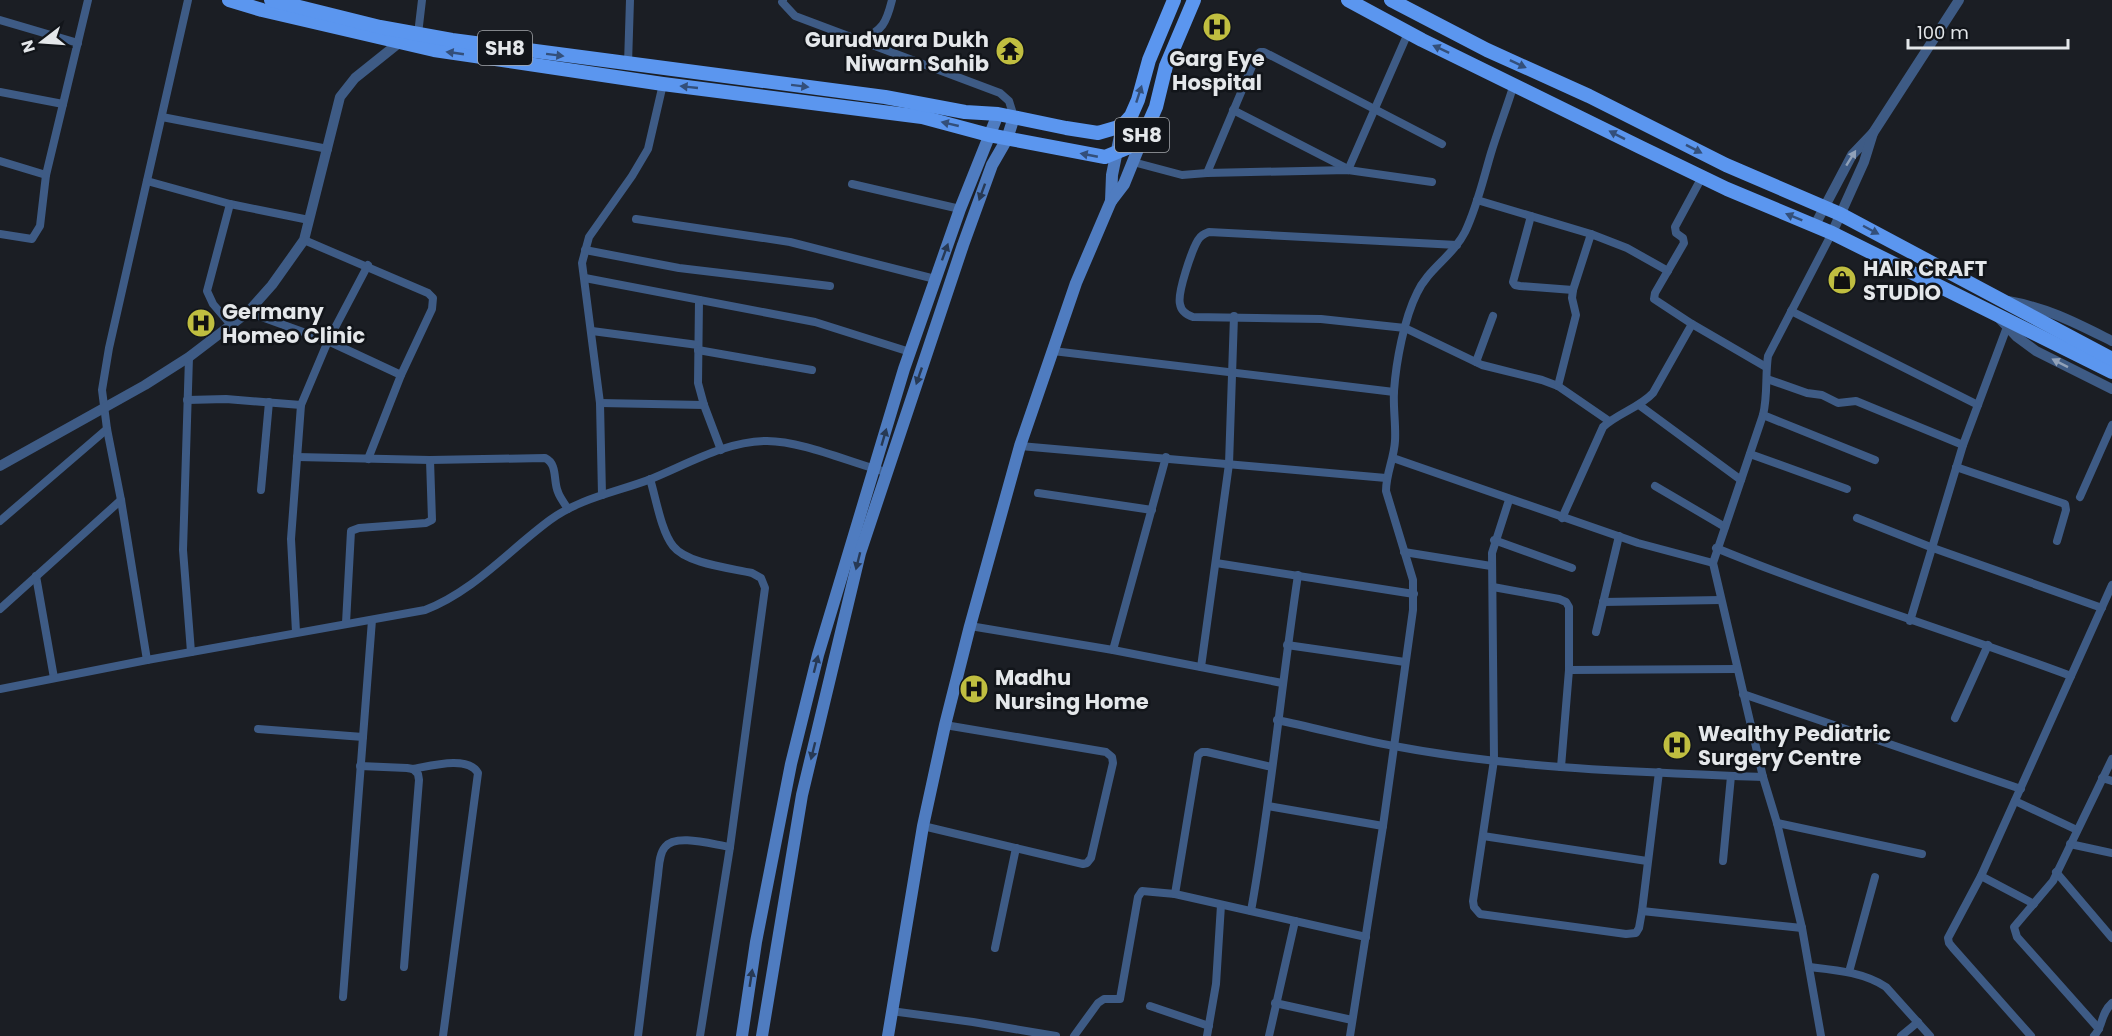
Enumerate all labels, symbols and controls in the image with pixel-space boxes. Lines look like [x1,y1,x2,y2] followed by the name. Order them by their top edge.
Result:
[1201,11,1233,43] hospital icon: Garg Eye Hospital
[12,12,72,72] north arrow
[1908,12,2068,50] scale bar
[1917,20,1969,45] text: 100 m
[805,25,989,78] place label: Gurudwara Dukh Niwarn Sahib
[478,31,532,65] road number: SH8
[994,35,1026,67] temple icon: Gurudwara Dukh Niwarn Sahib
[15,37,41,55] text: N
[1169,44,1265,97] place label: Garg Eye Hospital
[1433,45,1450,54] one-way arrow
[445,49,464,58] one-way arrow
[545,50,564,59] one-way arrow
[1510,59,1527,68] one-way arrow
[680,82,699,92] one-way arrow
[790,82,809,91] one-way arrow
[1135,85,1144,103] one-way arrow
[941,118,959,128] one-way arrow
[1115,118,1169,152] road number: SH8
[1608,130,1625,140] one-way arrow
[1685,144,1702,153] one-way arrow
[1080,150,1099,159] one-way arrow
[1845,151,1857,167] one-way arrow
[977,183,987,201] one-way arrow
[1784,212,1802,222] one-way arrow
[1862,225,1879,235] one-way arrow
[940,243,950,261] one-way arrow
[1863,254,1987,307] place label: HAIR CRAFT STUDIO
[1826,264,1858,296] shop icon: HAIR CRAFT STUDIO
[222,297,365,350] place label: Germany Homeo Clinic
[185,307,217,339] hospital icon: Germany Homeo Clinic
[2051,358,2068,367] one-way arrow
[914,367,923,385] one-way arrow
[880,428,889,446] one-way arrow
[853,552,863,571] one-way arrow
[811,655,821,673] one-way arrow
[995,663,1149,716] place label: Madhu Nursing Home
[958,673,990,705] hospital icon: Madhu Nursing Home
[1698,719,1891,772] place label: Wealthy Pediatric Surgery Centre
[1661,729,1693,761] hospital icon: Wealthy Pediatric Surgery Centre
[807,742,817,760] one-way arrow
[746,969,755,988] one-way arrow

